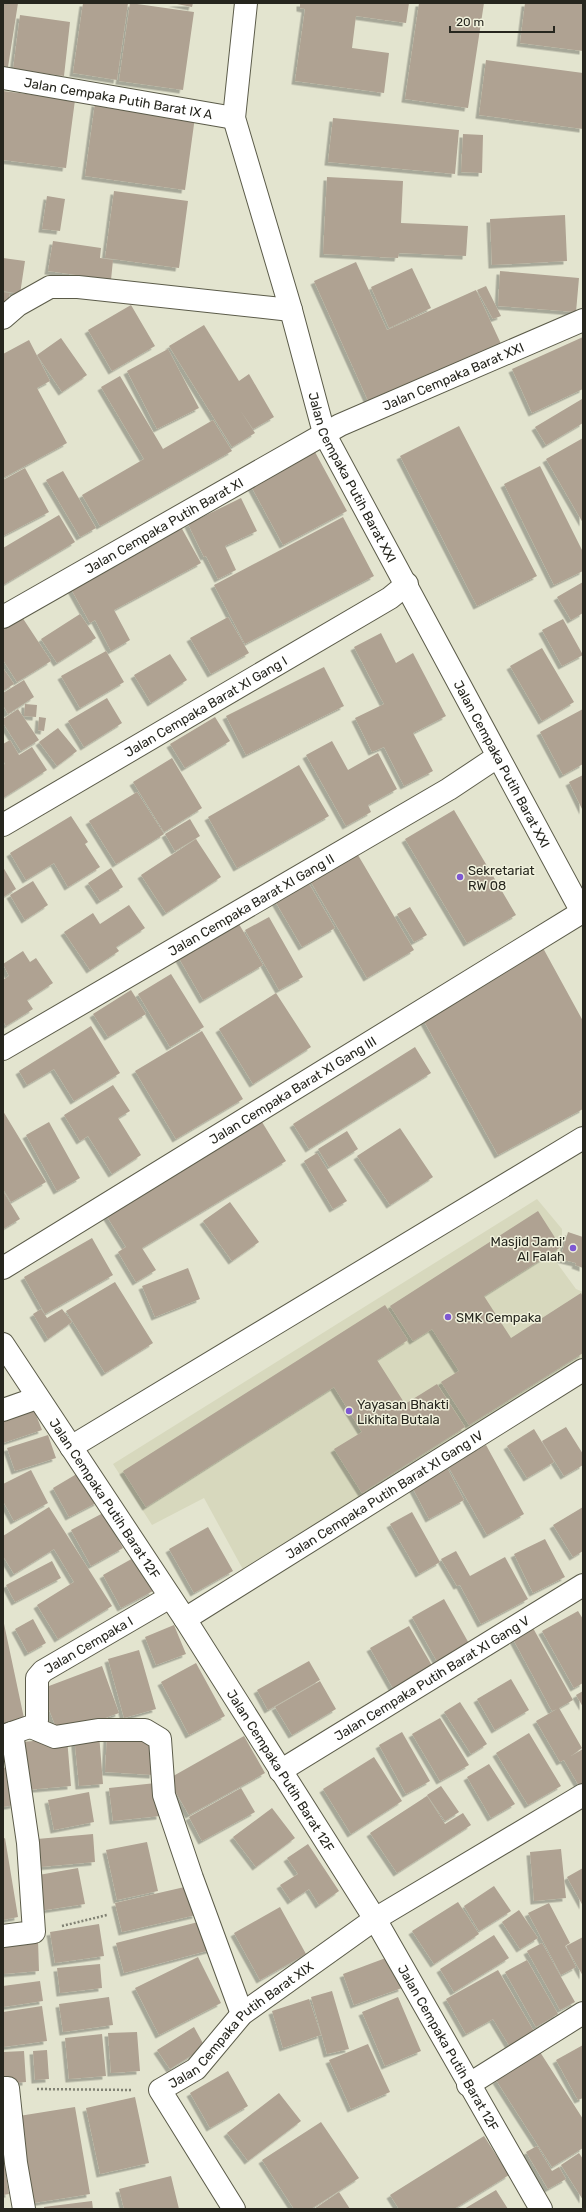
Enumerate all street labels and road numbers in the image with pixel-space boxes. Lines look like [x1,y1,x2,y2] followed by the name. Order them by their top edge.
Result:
[23,74,214,122] street label: Jalan Cempaka Putih Barat IX A
[380,339,526,413] street label: Jalan Cempaka Barat XXI
[306,390,400,565] street label: Jalan Cempaka Putih Barat XXI
[82,474,246,576] street label: Jalan Cempaka Putih Barat XI
[122,653,290,760] street label: Jalan Cempaka Barat XI Gang I
[451,678,553,850] street label: Jalan Cempaka Putih Barat XXI
[165,850,337,959] street label: Jalan Cempaka Barat XI Gang II
[207,1033,379,1147] street label: Jalan Cempaka Barat XI Gang III
[47,1415,164,1581] street label: Jalan Cempaka Putih Barat 12F
[283,1427,486,1562] street label: Jalan Cempaka Putih Barat XI Gang IV
[331,1612,532,1743] street label: Jalan Cempaka Putih Barat XI Gang V
[42,1613,135,1676] street label: Jalan Cempaka I
[224,1687,338,1854] street label: Jalan Cempaka Putih Barat 12F
[166,1958,316,2091] street label: Jalan Cempaka Putih Barat XIX
[395,1962,502,2134] street label: Jalan Cempaka Putih Barat 12F

